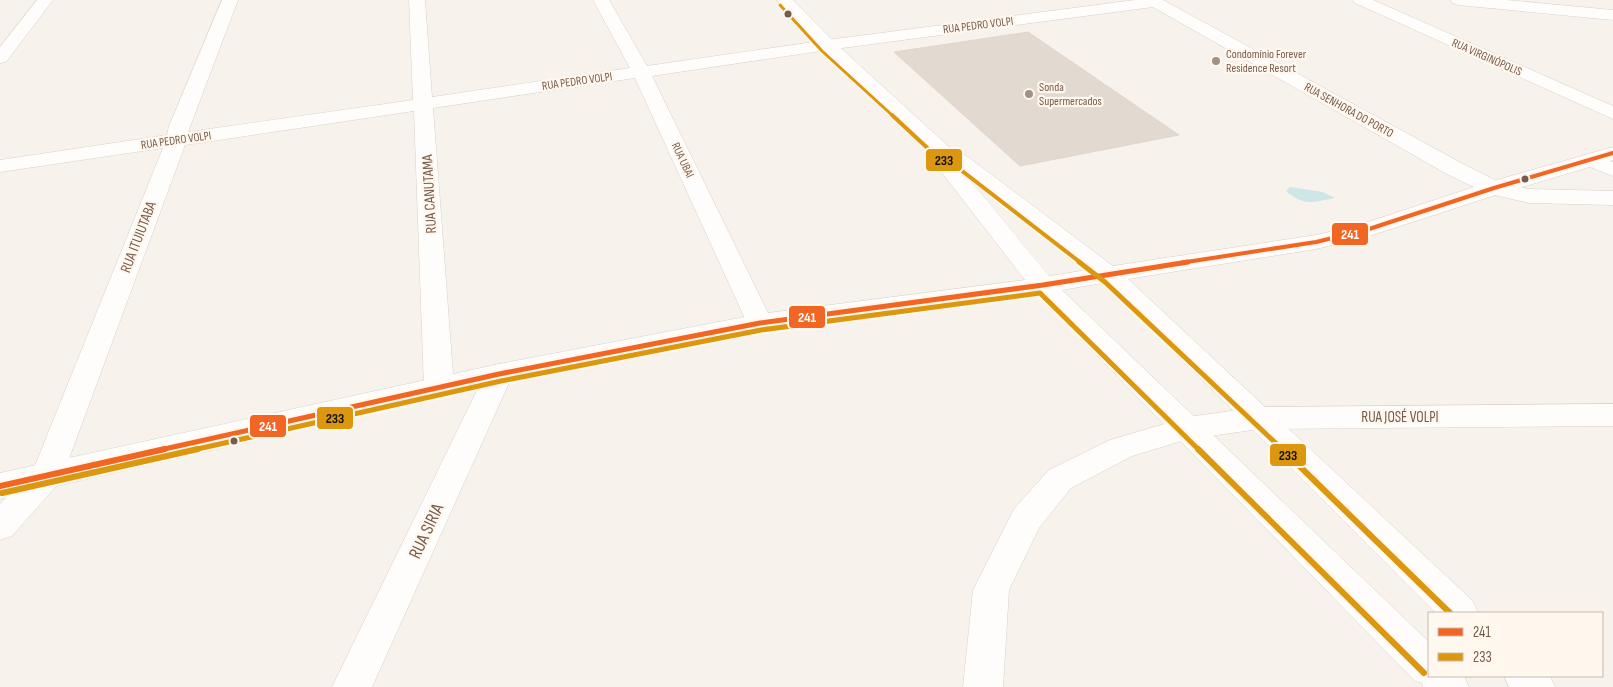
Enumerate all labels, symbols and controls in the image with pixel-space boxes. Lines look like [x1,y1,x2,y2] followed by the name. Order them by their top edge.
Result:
[783,9,793,19] unlabelled marker
[942,14,1014,37] street label: RUA PEDRO VOLPI
[1449,35,1524,80] street label: RUA VIRGINÓPOLIS
[1226,47,1307,76] place label: Condomínio Forever Residence Resort
[1210,55,1222,67] marker: Condomínio Forever Residence Resort
[541,69,613,94] street label: RUA PEDRO VOLPI
[1039,80,1102,109] place label: Sonda Supermercados
[1301,80,1396,141] street label: RUA SENHORA DO PORTO
[1023,88,1035,100] marker: Sonda Supermercados
[140,128,212,153] street label: RUA PEDRO VOLPI
[668,140,697,180] street label: RUA UBAI
[925,148,963,172] line badge: 233
[935,152,953,169] text: 233
[418,153,441,234] street label: RUA CANUTAMA
[1520,174,1530,184] unlabelled marker
[116,198,161,276] street label: RUA ITUIUTABA
[1331,222,1369,246] line badge: 241
[1341,226,1360,243] text: 241
[788,305,826,329] line badge: 241
[798,309,817,326] text: 241
[316,406,354,430] line badge: 233
[1361,408,1439,427] street label: RUA JOSÉ VOLPI
[326,410,344,427] text: 233
[249,414,287,438] line badge: 241
[259,418,278,435] text: 241
[229,436,239,446] unlabelled marker
[1269,443,1307,467] line badge: 233
[1279,447,1297,464] text: 233
[405,500,448,562] street label: RUA SIRIA
[1428,612,1603,677] legend
[1473,623,1491,642] text: 241
[1473,648,1492,667] text: 233

